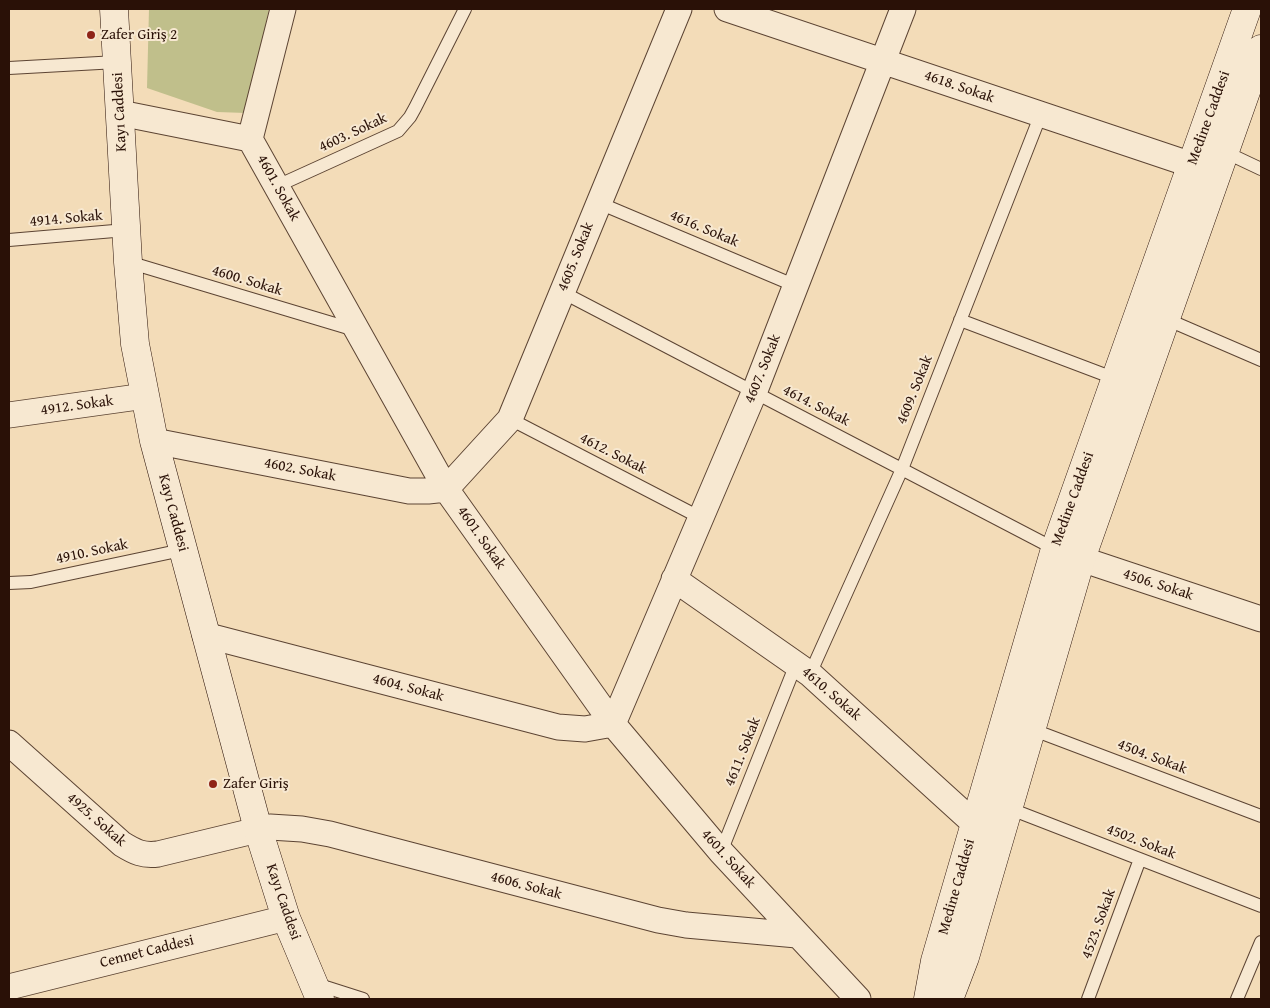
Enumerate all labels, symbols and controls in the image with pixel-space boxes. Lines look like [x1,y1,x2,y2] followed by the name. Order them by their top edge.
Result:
[101,26,177,44] place label: Zafer Giriş 2
[85,29,97,41] marker: Zafer Giriş 2
[921,67,997,107] street label: 4618. Sokak
[1184,69,1234,167] street label: Medine Caddesi
[109,72,131,152] street label: Kayı Caddesi
[316,109,390,157] street label: 4603. Sokak
[252,152,304,224] street label: 4601. Sokak
[667,206,741,252] street label: 4616. Sokak
[29,207,103,231] street label: 4914. Sokak
[554,220,598,294] street label: 4605. Sokak
[209,262,285,300] street label: 4600. Sokak
[741,332,785,406] street label: 4607. Sokak
[893,353,937,427] street label: 4609. Sokak
[779,381,853,431] street label: 4614. Sokak
[40,392,114,420] street label: 4912. Sokak
[576,429,650,479] street label: 4612. Sokak
[1048,450,1098,548] street label: Medine Caddesi
[262,454,338,486] street label: 4602. Sokak
[154,472,192,554] street label: Kayı Caddesi
[453,503,509,573] street label: 4601. Sokak
[54,536,130,568] street label: 4910. Sokak
[1120,565,1196,605] street label: 4506. Sokak
[797,663,865,725] street label: 4610. Sokak
[370,670,446,706] street label: 4604. Sokak
[721,715,765,789] street label: 4611. Sokak
[1115,735,1189,779] street label: 4504. Sokak
[223,775,289,793] place label: Zafer Giriş
[207,778,219,790] marker: Zafer Giriş
[62,789,130,851] street label: 4925. Sokak
[1104,820,1178,864] street label: 4502. Sokak
[697,826,759,892] street label: 4601. Sokak
[935,837,979,937] street label: Medine Caddesi
[262,862,304,942] street label: Kayı Caddesi
[488,868,564,904] street label: 4606. Sokak
[1078,887,1120,961] street label: 4523. Sokak
[98,932,196,972] street label: Cennet Caddesi

